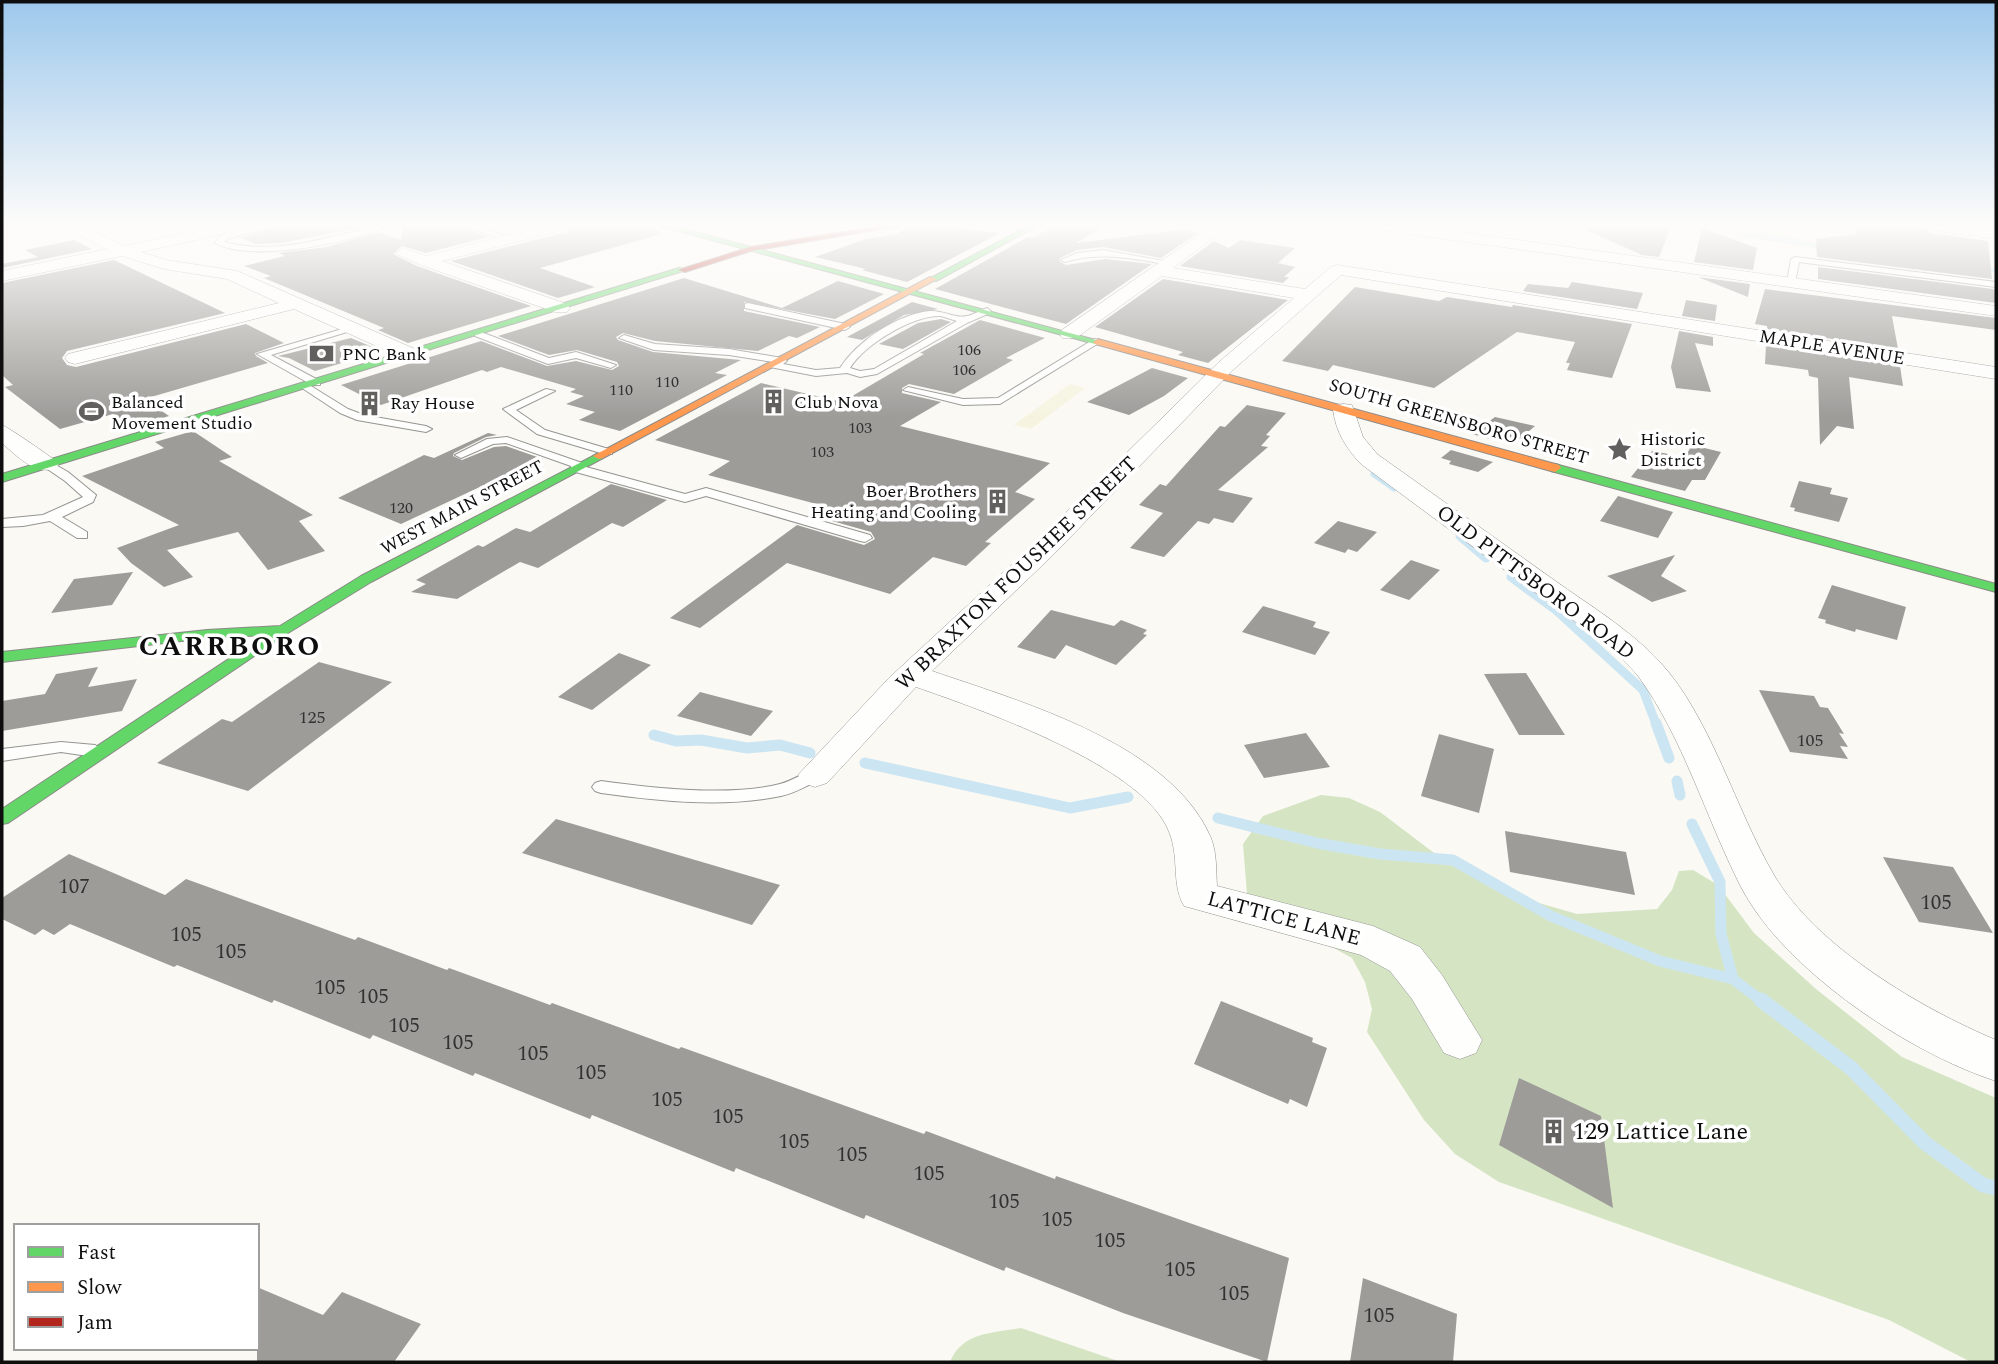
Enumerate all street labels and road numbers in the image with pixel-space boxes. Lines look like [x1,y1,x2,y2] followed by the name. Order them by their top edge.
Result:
[1757,323,1907,372] street label: MAPLE AVENUE
[1326,371,1592,472] street label: SOUTH GREENSBORO STREET
[888,449,1145,698] street label: W BRAXTON FOUSHEE STREET
[376,453,549,562] street label: WEST MAIN STREET
[1429,497,1642,668] street label: OLD PITTSBORO ROAD
[1203,883,1364,955] street label: LATTICE LANE

